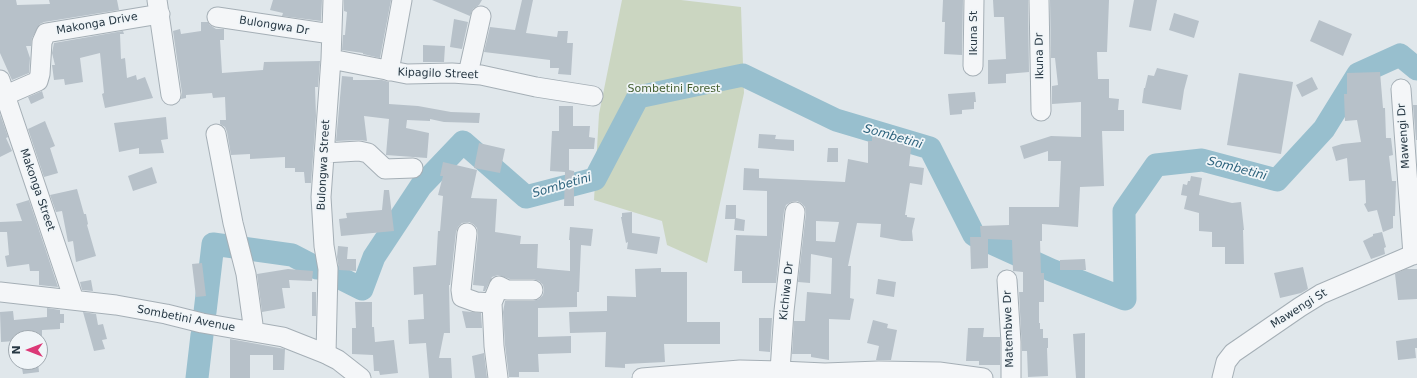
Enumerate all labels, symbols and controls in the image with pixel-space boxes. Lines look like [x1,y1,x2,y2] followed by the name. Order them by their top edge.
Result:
[55,10,139,38] street label: Makonga Drive
[967,11,981,55] street label: Ikuna St
[238,14,310,38] street label: Bulongwa Dr
[1033,33,1047,79] street label: Ikuna Dr
[397,66,479,82] street label: Kipagilo Street
[628,82,720,96] park label: Sombetini Forest
[1395,103,1413,169] street label: Mawengi Dr
[315,119,333,211] street label: Bulongwa Street
[862,122,924,152] water label: Sombetini
[17,147,57,233] street label: Makonga Street
[1206,154,1268,184] water label: Sombetini
[531,171,593,201] water label: Sombetini
[777,261,797,321] street label: Kichiwa Dr
[1268,286,1330,332] street label: Mawengi St
[1001,290,1017,368] street label: Matembwe Dr
[136,303,236,335] street label: Sombetini Avenue
[8,330,48,370] north arrow
[10,345,23,355] text: N

